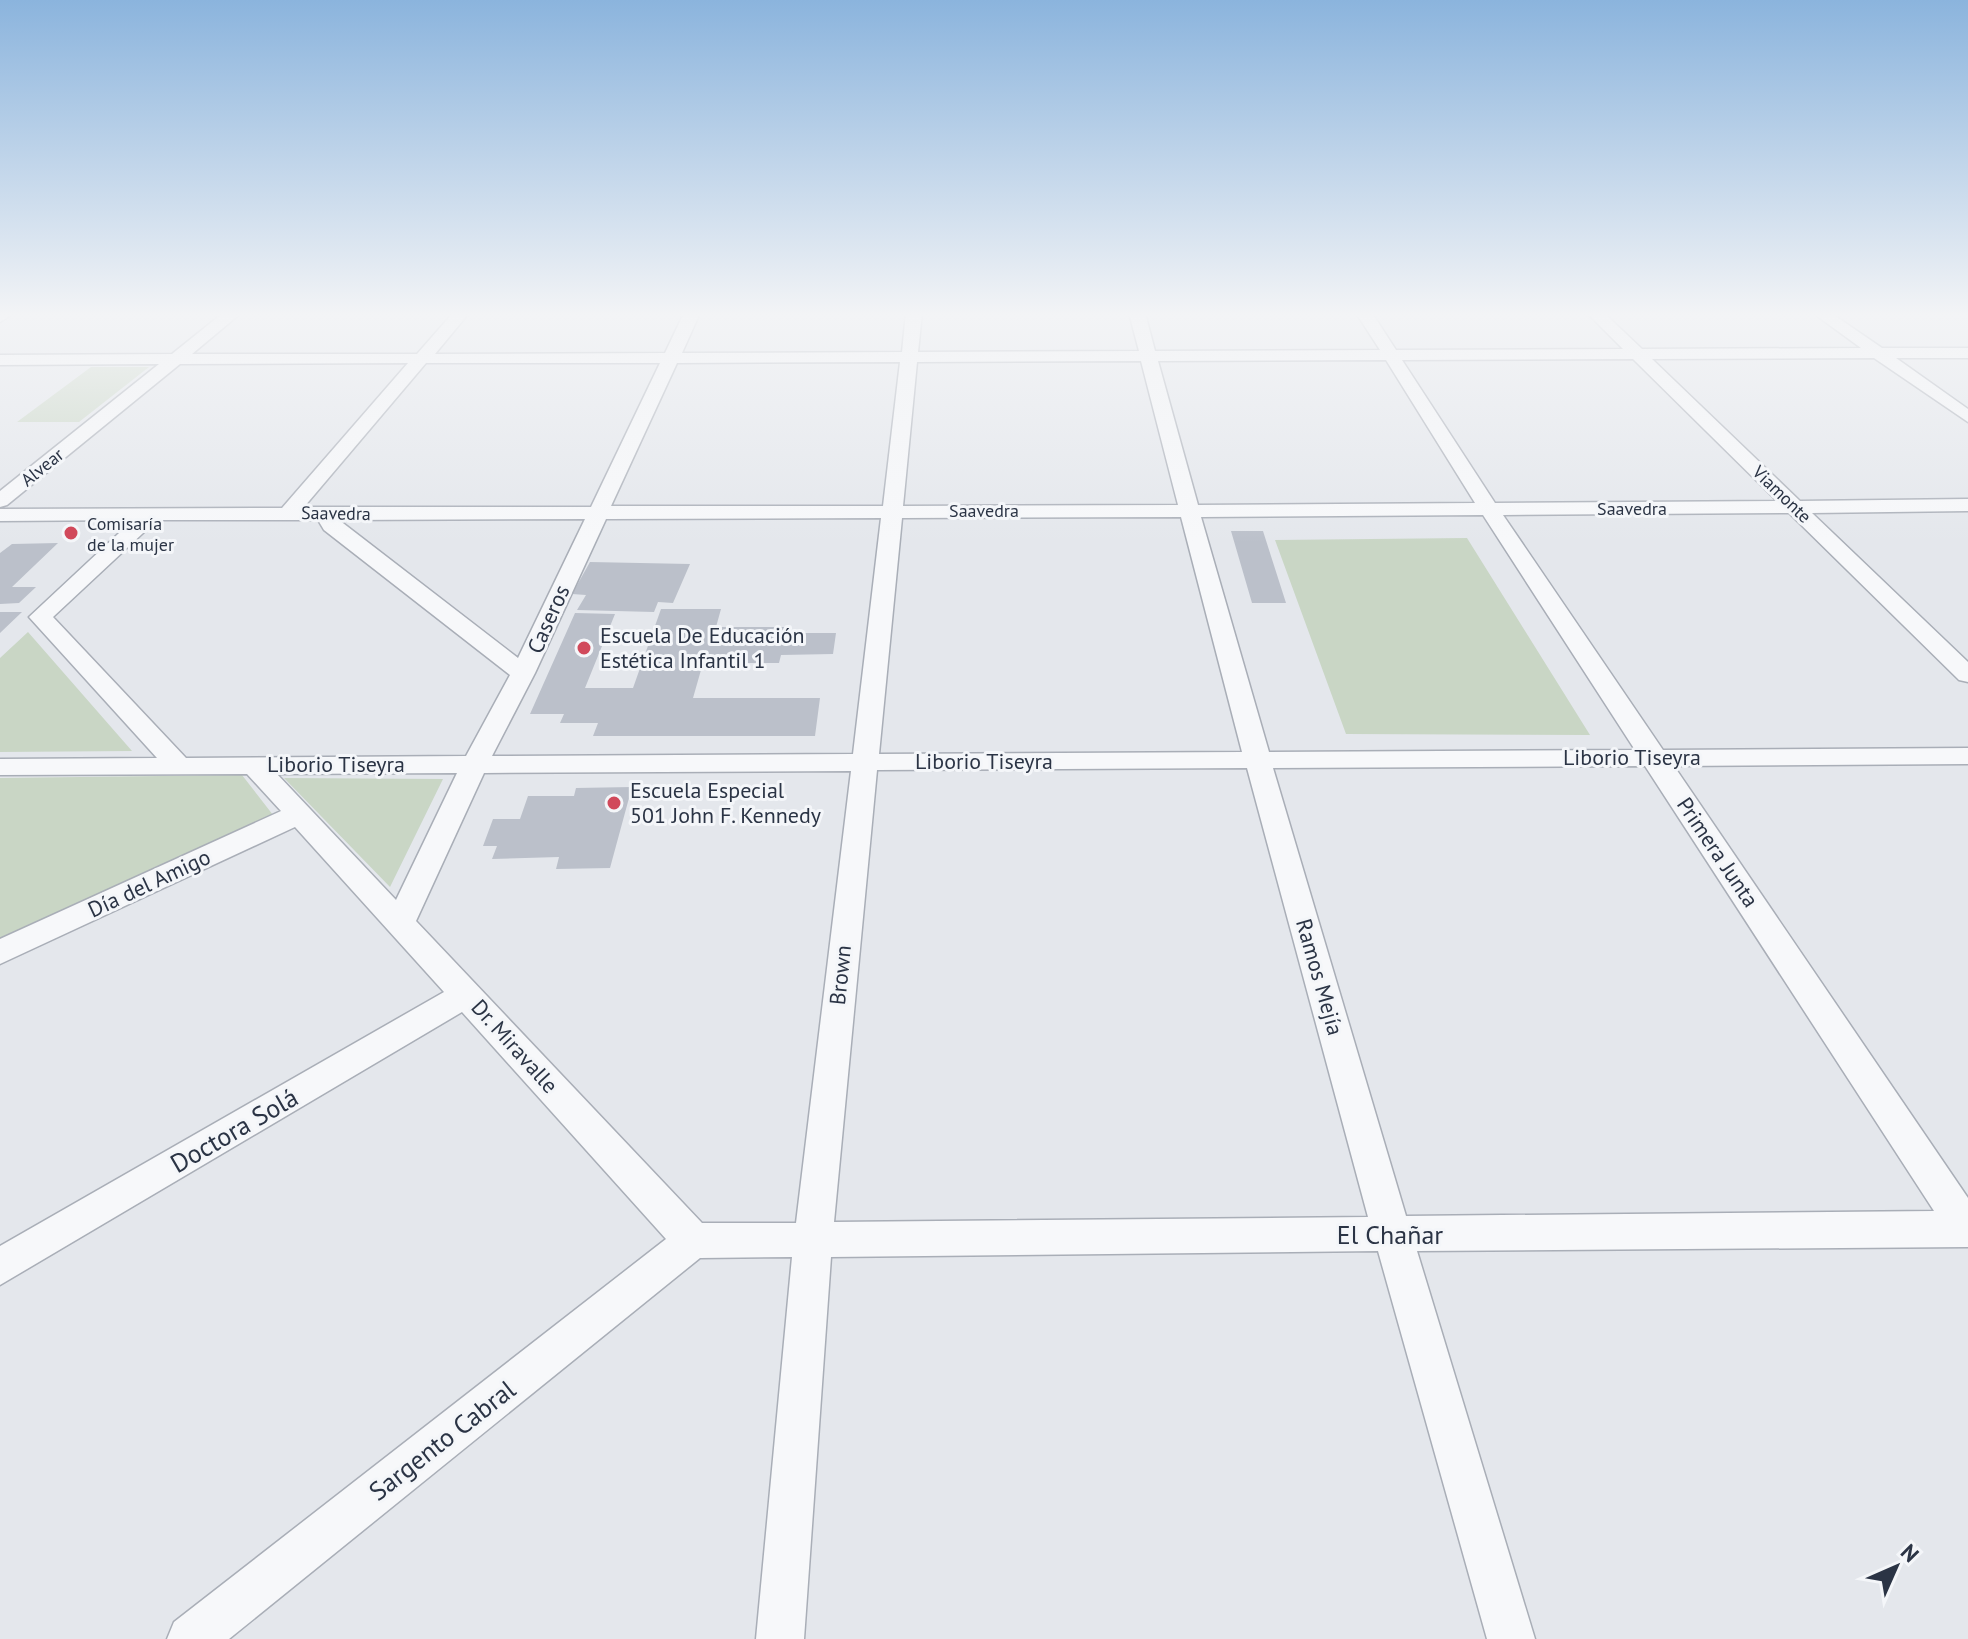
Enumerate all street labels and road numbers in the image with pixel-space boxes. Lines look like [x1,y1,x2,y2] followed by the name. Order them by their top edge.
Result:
[16,443,68,491] street label: Alvear
[1747,460,1816,528] street label: Viamonte
[1597,497,1667,520] street label: Saavedra
[949,499,1019,522] street label: Saavedra
[301,501,371,525] street label: Saavedra
[521,580,575,658] street label: Caseros
[1563,743,1701,771] street label: Liborio Tiseyra
[915,747,1053,775] street label: Liborio Tiseyra
[267,750,405,778] street label: Liborio Tiseyra
[1671,792,1765,912] street label: Primera Junta
[83,842,215,924] street label: Día del Amigo
[1290,916,1350,1038] street label: Ramos Mejía
[823,944,857,1006] street label: Brown
[466,993,564,1099] street label: Dr. Miravalle
[164,1080,304,1180] street label: Doctora Solá
[1337,1218,1443,1251] street label: El Chañar
[362,1372,522,1507] street label: Sargento Cabral

